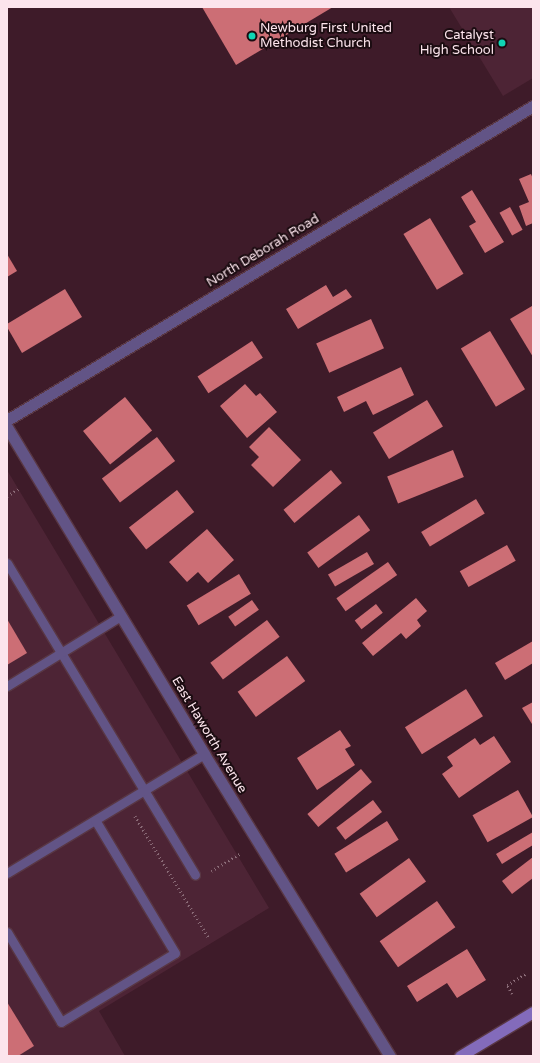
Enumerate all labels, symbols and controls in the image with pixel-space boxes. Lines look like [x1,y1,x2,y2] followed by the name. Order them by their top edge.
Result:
[260,21,392,52] place label: Newburg First United Methodist Church
[420,28,494,59] place label: Catalyst High School
[247,31,257,41] marker: Newburg First United Methodist Church
[497,38,507,48] marker: Catalyst High School
[204,211,322,291] street label: North Deborah Road
[168,674,250,796] street label: East Haworth Avenue

